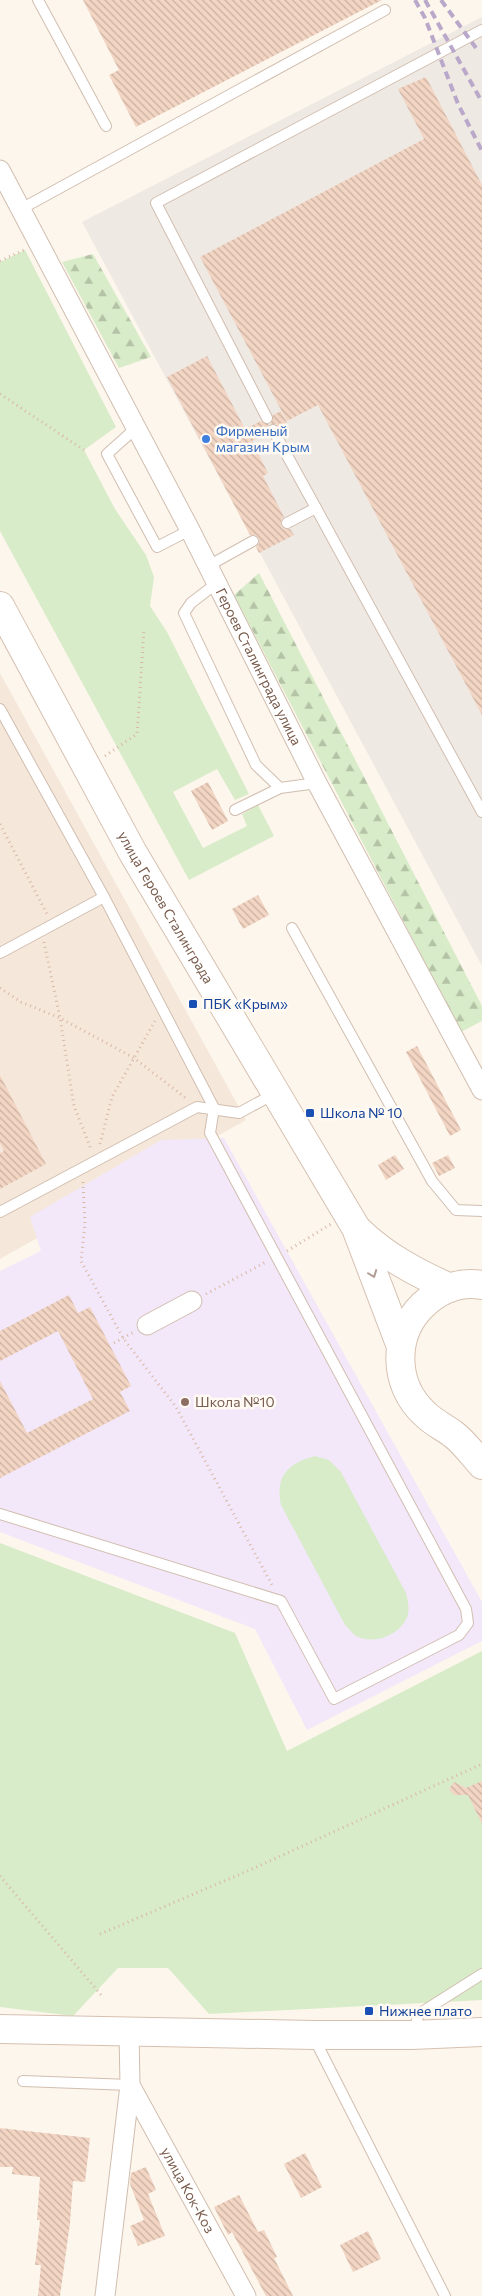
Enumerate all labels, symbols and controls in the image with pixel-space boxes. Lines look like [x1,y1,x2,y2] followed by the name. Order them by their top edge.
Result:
[216,422,310,455] place label: Фирменый магазин Крым
[200,433,212,445] marker: Фирменый магазин Крым
[212,585,306,748] street label: Героев Сталинграда улица
[115,828,218,986] street label: улица Героев Сталинграда
[203,995,288,1012] place label: ПБК «Крым»
[187,998,199,1010] marker: ПБК «Крым»
[320,1104,402,1121] place label: Школа № 10
[304,1107,316,1119] marker: Школа № 10
[367,1269,377,1277] one-way arrow
[195,1393,275,1410] place label: Школа №10
[179,1396,191,1408] marker: Школа №10
[379,2002,472,2019] place label: Нижнее плато
[363,2005,375,2017] marker: Нижнее плато
[158,2144,219,2236] street label: улица Кок-Коз

